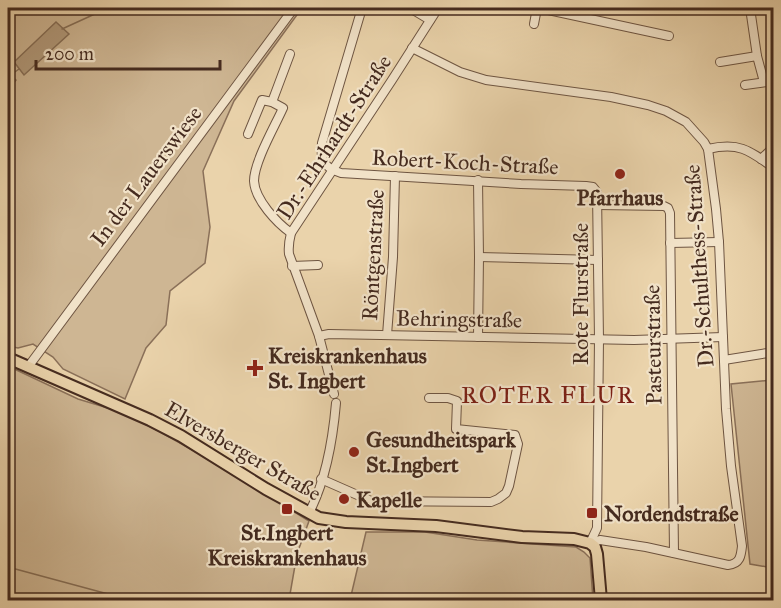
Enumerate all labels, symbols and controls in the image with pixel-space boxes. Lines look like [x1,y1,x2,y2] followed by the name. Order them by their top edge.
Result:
[36,33,220,71] scale bar
[45,43,94,65] text: 200 m
[271,50,397,224] street label: Dr.-Ehrhardt-Straße
[84,101,208,251] street label: In der Lauerswiese
[371,144,559,180] street label: Robert-Koch-Straße
[678,164,720,368] street label: Dr.-Schulthess-Straße
[613,167,627,181] marker: Pfarrhaus
[577,184,663,211] place label: Pfarrhaus
[356,189,390,321] street label: Röntgenstraße
[567,223,594,365] street label: Rote Flurstraße
[638,285,668,405] street label: Pasteurstraße
[396,304,522,334] street label: Behringstraße
[268,342,427,394] place label: Kreiskrankenhaus St. Ingbert
[246,359,264,377] marker: Kreiskrankenhaus St. Ingbert
[461,380,635,410] district label: ROTER FLUR
[160,395,326,507] street label: Elversberger Straße
[366,426,516,478] place label: Gesundheitspark St.Ingbert
[347,445,361,459] marker: Gesundheitspark St.Ingbert
[356,486,422,513] place label: Kapelle
[337,492,351,506] marker: Kapelle
[604,500,739,527] place label: Nordendstraße
[280,502,294,516] marker: St.Ingbert Kreiskrankenhaus
[585,506,599,520] marker: Nordendstraße
[208,519,366,571] place label: St.Ingbert Kreiskrankenhaus

